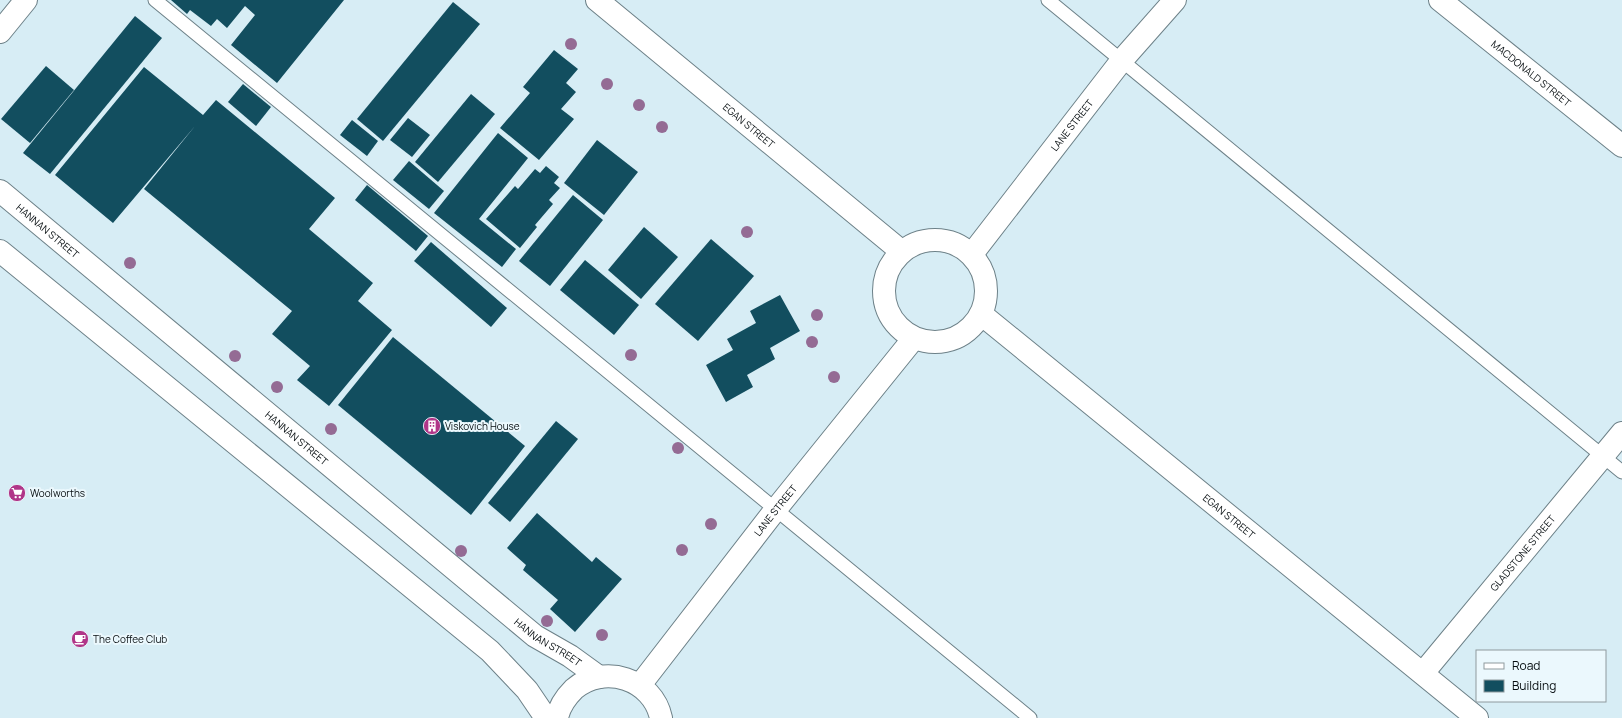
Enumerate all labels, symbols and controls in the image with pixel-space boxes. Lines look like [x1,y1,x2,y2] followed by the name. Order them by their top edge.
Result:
[1488,37,1574,110] street label: MACDONALD STREET
[1047,96,1096,154] street label: LANE STREET
[720,100,778,151] street label: EGAN STREET
[13,200,82,261] street label: HANNAN STREET
[262,408,331,468] street label: HANNAN STREET
[422,416,442,436] building icon: Viskovich House
[445,419,520,433] place label: Viskovich House
[751,482,800,539] street label: LANE STREET
[7,483,27,503] supermarket icon: Woolworths
[30,486,85,500] place label: Woolworths
[1200,491,1258,542] street label: EGAN STREET
[1487,512,1558,594] street label: GLADSTONE STREET
[511,615,584,669] street label: HANNAN STREET
[70,629,90,649] cafe icon: The Coffee Club
[93,632,167,646] place label: The Coffee Club
[1476,650,1606,702] legend
[1512,657,1540,674] text: Road
[1512,677,1556,694] text: Building

